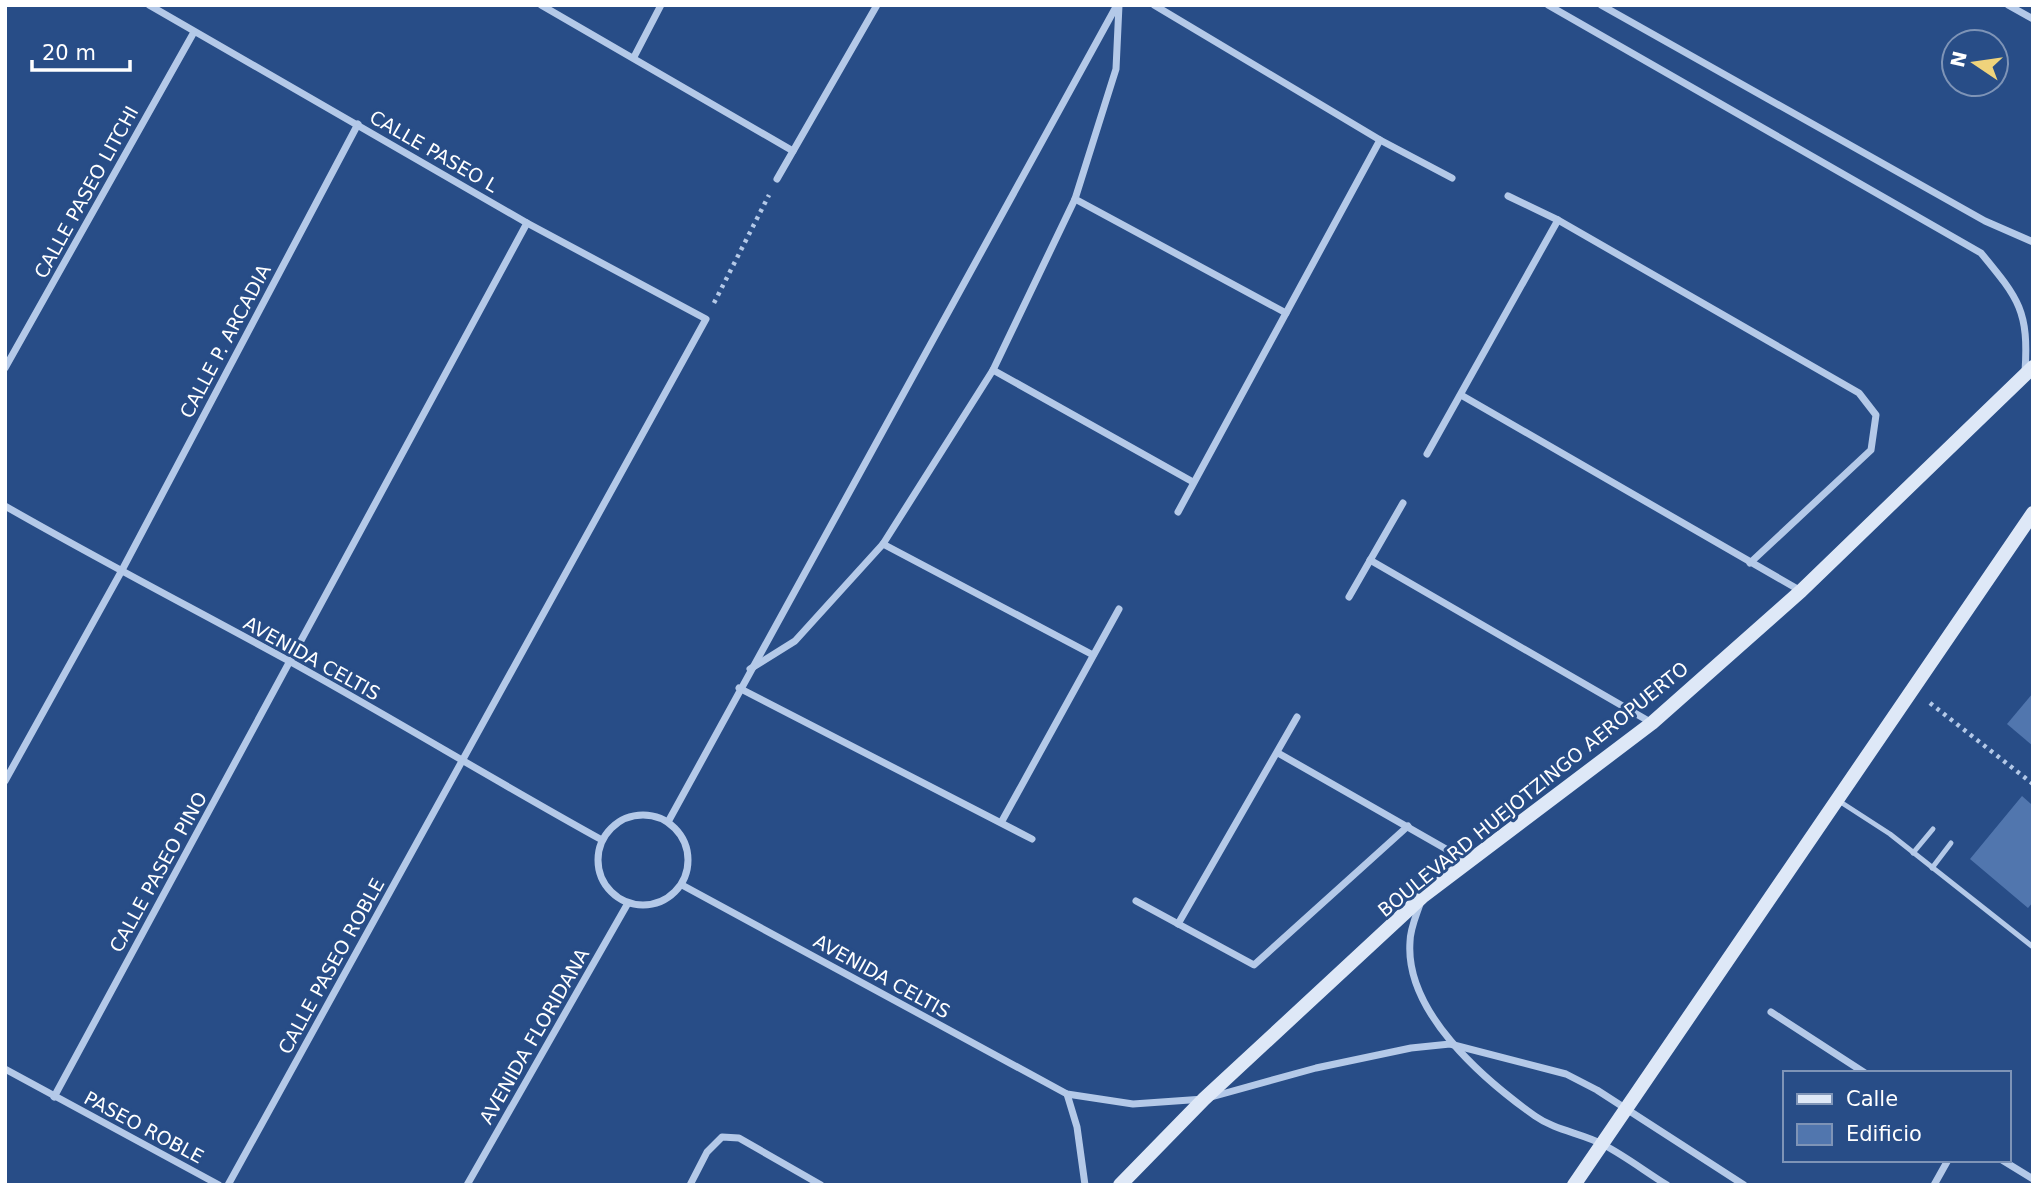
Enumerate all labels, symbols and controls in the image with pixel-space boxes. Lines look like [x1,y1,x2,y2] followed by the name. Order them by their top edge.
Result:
[32,28,130,72] scale bar
[1940,28,2010,98] north arrow
[42,41,96,65] text: 20 m
[1946,49,1971,69] text: N
[29,102,143,282] street label: CALLE PASEO LITCHI
[366,105,502,197] street label: CALLE PASEO L
[175,260,275,422] street label: CALLE P. ARCADIA
[240,611,384,705] street label: AVENIDA CELTIS
[1374,657,1692,921] street label: BOULEVARD HUEJOTZINGO AEROPUERTO
[105,788,211,956] street label: CALLE PASEO PINO
[273,874,389,1058] street label: CALLE PASEO ROBLE
[810,929,954,1023] street label: AVENIDA CELTIS
[475,944,593,1128] street label: AVENIDA FLORIDANA
[1783,1071,2010,1162] legend
[81,1086,207,1168] street label: PASEO ROBLE
[1846,1087,1898,1111] text: Calle
[1846,1122,1922,1146] text: Edificio

